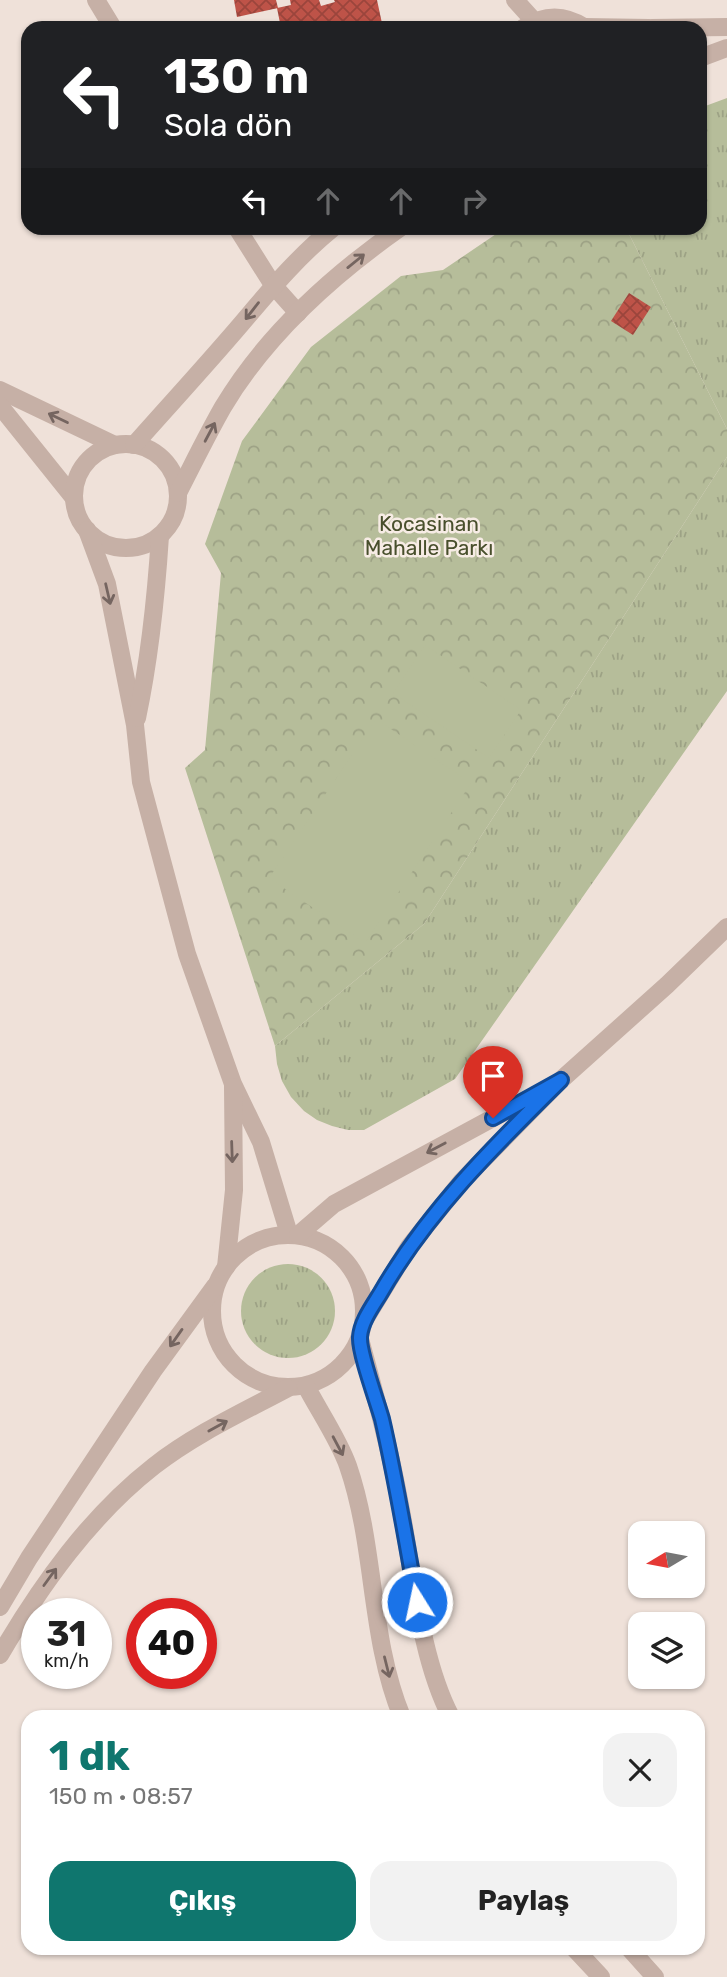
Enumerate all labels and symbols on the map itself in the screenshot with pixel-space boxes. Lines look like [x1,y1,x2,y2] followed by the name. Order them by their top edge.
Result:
[347,253,365,268] one-way arrow
[244,301,259,320] one-way arrow
[48,410,69,424] one-way arrow
[203,423,217,443] one-way arrow
[365,511,493,560] park label: Kocasinan Mahalle Parkı
[102,582,116,605] one-way arrow
[463,1046,523,1118] pin
[226,1140,239,1163] one-way arrow
[427,1141,447,1155] one-way arrow
[169,1328,183,1347] one-way arrow
[207,1419,228,1432] one-way arrow
[331,1435,345,1456] one-way arrow
[628,1521,705,1598] north arrow
[380,1565,454,1639] position arrow
[42,1567,57,1586] one-way arrow
[126,1598,217,1689] speed limit sign: 40
[381,1656,394,1678] one-way arrow

